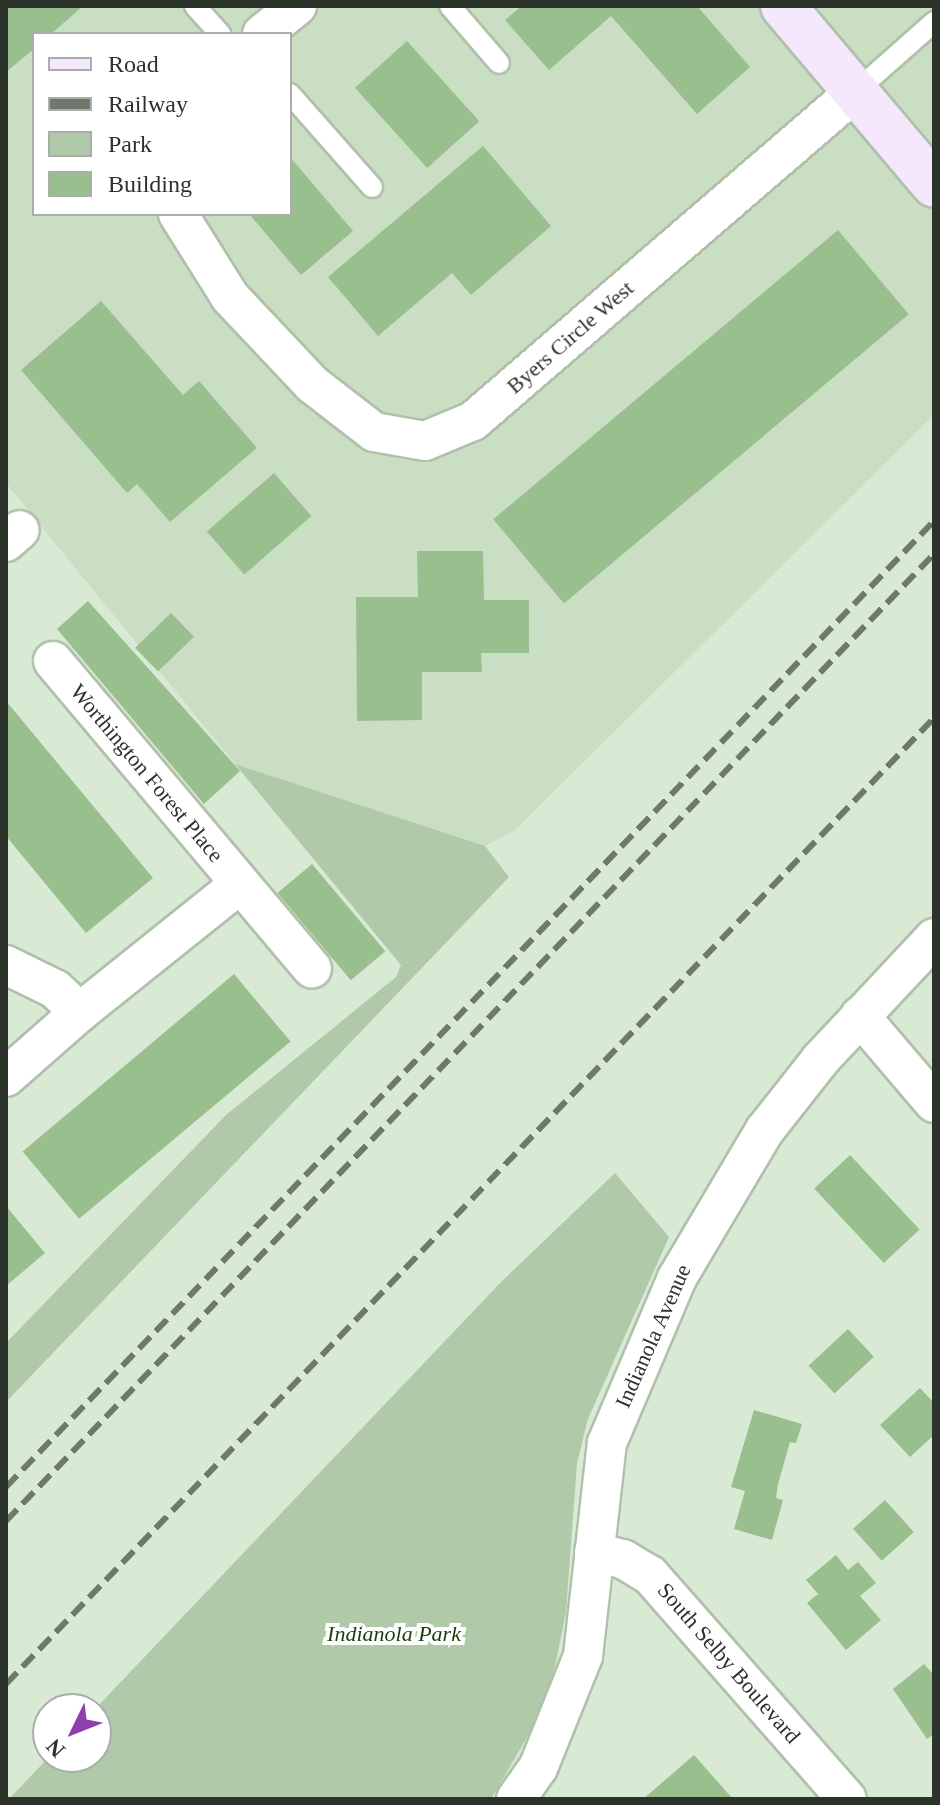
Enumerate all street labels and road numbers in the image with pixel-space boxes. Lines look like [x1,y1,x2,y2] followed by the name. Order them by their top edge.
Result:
[501,275,639,399] street label: Byers Circle West
[65,679,229,867] street label: Worthington Forest Place
[609,1260,697,1412] street label: Indianola Avenue
[652,1577,806,1749] street label: South Selby Boulevard

